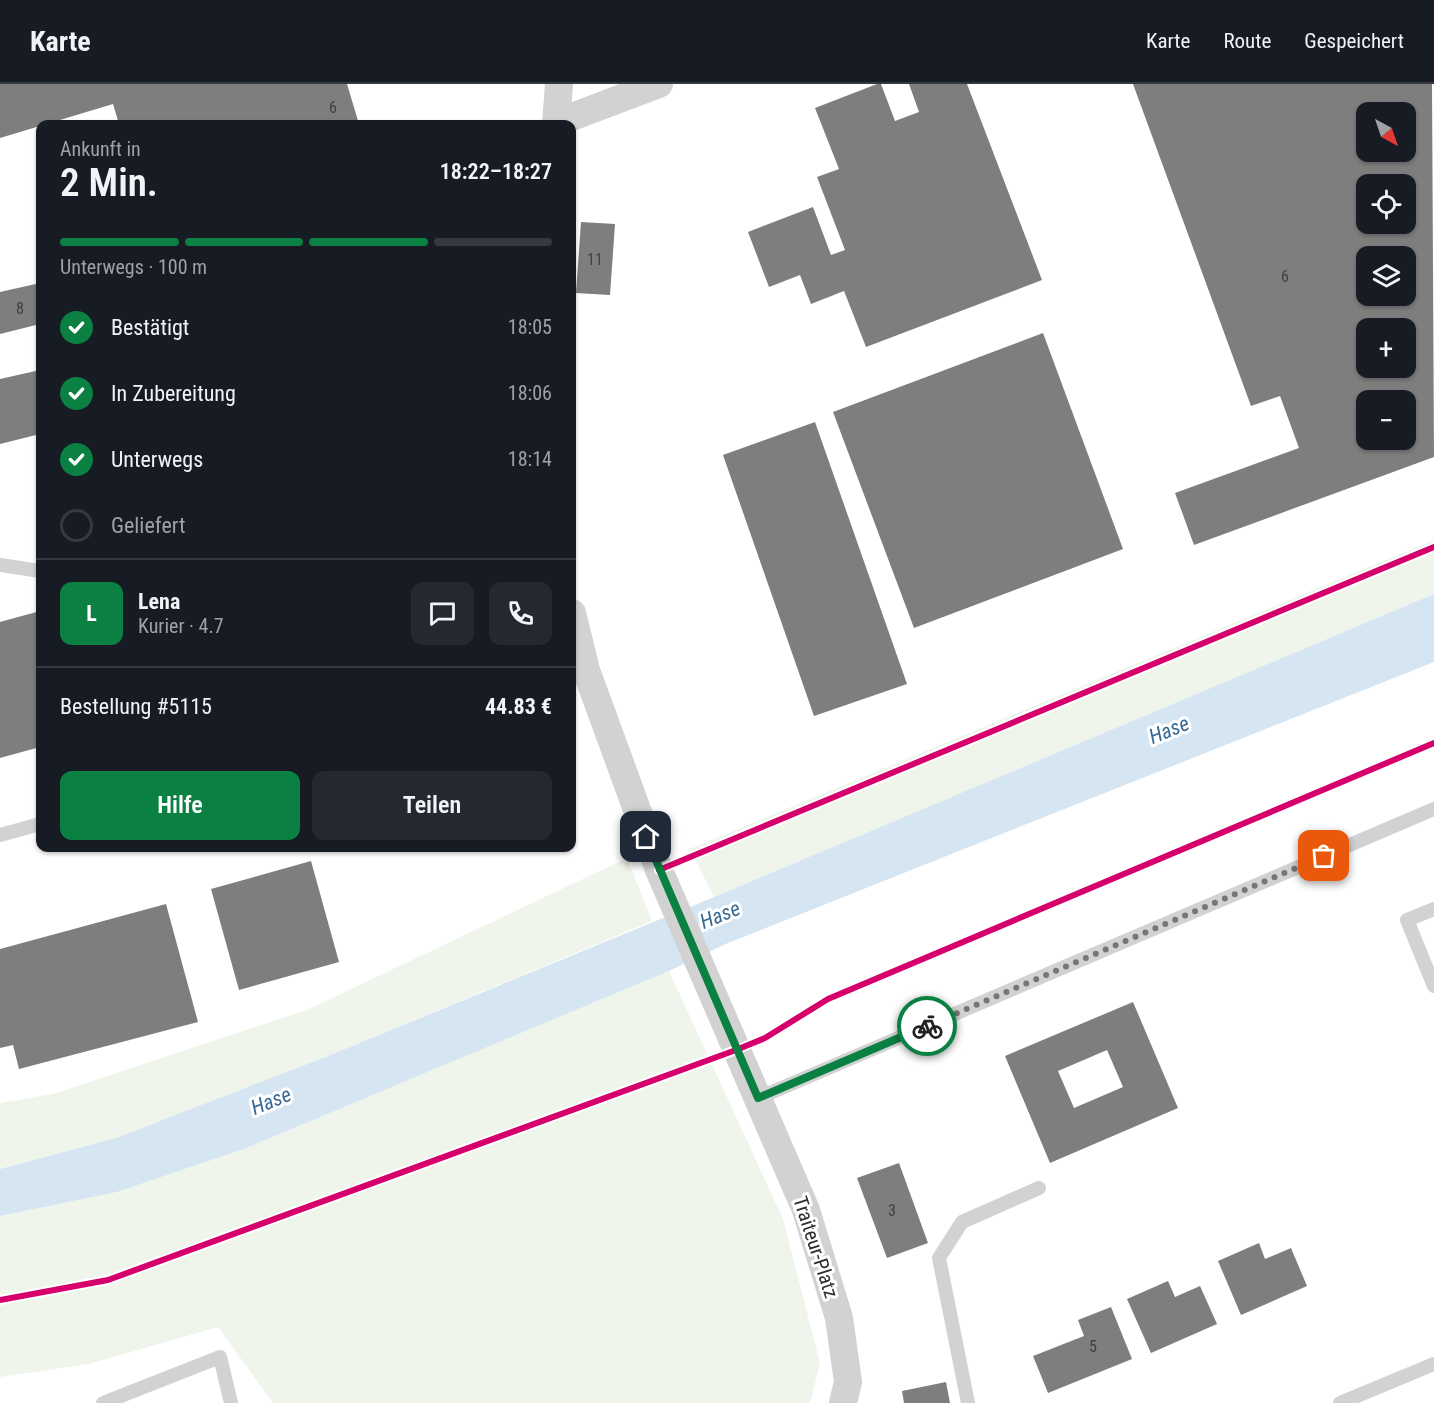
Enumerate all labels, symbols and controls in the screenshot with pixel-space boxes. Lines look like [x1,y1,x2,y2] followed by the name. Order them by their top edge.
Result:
[30,25,91,58] text: Karte
[1146,29,1190,53] text: Karte
[1223,29,1271,53] text: Route
[1304,29,1404,53] text: Gespeichert
[329,98,337,117] house number: 6
[1356,102,1416,162] north arrow
[1356,102,1416,450] map controls
[60,137,141,161] text: Ankunft in
[440,159,552,184] text: 18:22–18:27
[60,160,158,206] text: 2 Min.
[1356,174,1416,234] button: locate
[1356,246,1416,306] button: layers
[587,250,603,269] house number: 11
[60,255,207,279] text: Unterwegs · 100 m
[1281,267,1289,286] house number: 6
[16,299,24,318] house number: 8
[60,311,93,344] icon: check
[111,315,189,340] text: Bestätigt
[508,315,552,339] text: 18:05
[1356,318,1416,378] button: +
[60,377,93,410] icon: check
[111,381,236,406] text: In Zubereitung
[508,381,552,405] text: 18:06
[1356,390,1416,450] button: −
[60,443,93,476] icon: check
[111,447,203,472] text: Unterwegs
[508,447,552,471] text: 18:14
[111,513,186,538] text: Geliefert
[411,582,474,645] button: chat
[489,582,552,645] button: phone
[138,589,180,614] text: Lena
[86,601,97,626] text: L
[138,614,224,638] text: Kurier · 4.7
[60,694,212,719] text: Bestellung #5115
[485,694,552,719] text: 44.83 €
[1145,711,1193,749] water label: Hase
[60,771,300,840] button: Hilfe
[312,771,552,840] button: Teilen
[620,811,671,862] pin
[629,820,662,853] icon: home
[1298,830,1349,881] pin
[1307,839,1340,872] icon: bag
[696,896,744,934] water label: Hase
[897,996,957,1056] courier
[911,1010,944,1043] icon: bike
[247,1082,295,1120] water label: Hase
[788,1193,844,1301] street label: Traiteur-Platz
[888,1201,896,1220] house number: 3
[1089,1337,1097,1356] house number: 5

